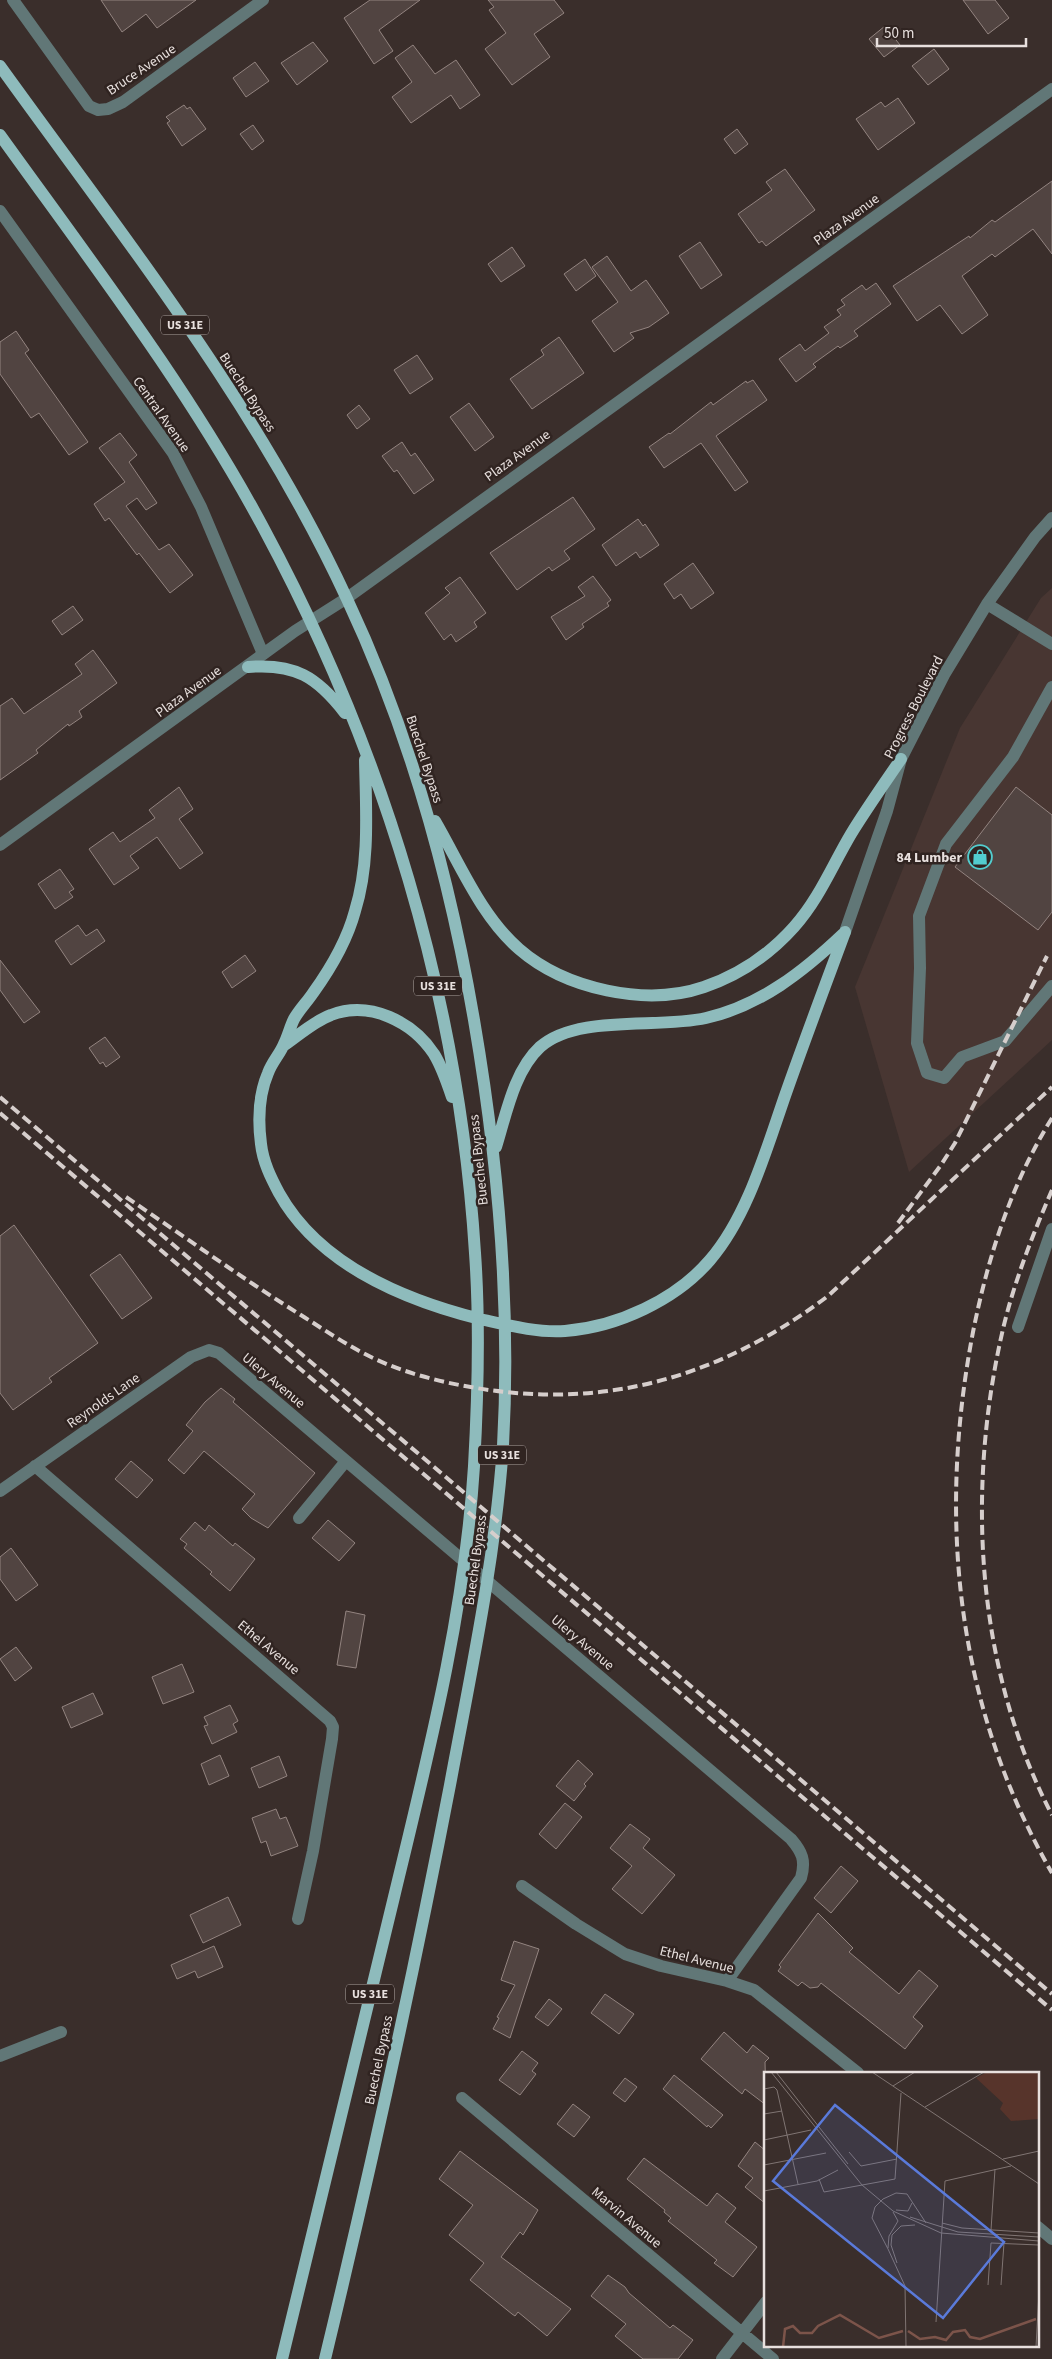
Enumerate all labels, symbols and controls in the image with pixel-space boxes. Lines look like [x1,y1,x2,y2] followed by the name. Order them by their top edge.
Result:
[877,15,1026,47] scale bar
[884,23,914,44] text: 50 m
[103,39,180,100] street label: Bruce Avenue
[809,189,884,251] street label: Plaza Avenue
[161,316,209,334] road number: US 31E
[214,349,280,436] street label: Buechel Bypass
[128,373,195,457] street label: Central Avenue
[480,425,555,487] street label: Plaza Avenue
[879,652,949,762] street label: Progress Boulevard
[151,661,226,723] street label: Plaza Avenue
[400,713,448,806] street label: Buechel Bypass
[967,844,993,870] shop icon: 84 Lumber
[897,848,962,868] place label: 84 Lumber
[414,976,462,996] road number: US 31E
[464,1113,494,1206] street label: Buechel Bypass
[237,1348,309,1413] street label: Ulery Avenue
[63,1368,144,1433] street label: Reynolds Lane
[478,1446,526,1464] road number: US 31E
[460,1514,492,1607] street label: Buechel Bypass
[546,1610,618,1675] street label: Ulery Avenue
[233,1616,304,1680] street label: Ethel Avenue
[658,1941,736,1979] street label: Ethel Avenue
[346,1985,394,2004] road number: US 31E
[360,2013,398,2107] street label: Buechel Bypass
[764,2072,1040,2346] inset map
[587,2182,666,2253] street label: Marvin Avenue

